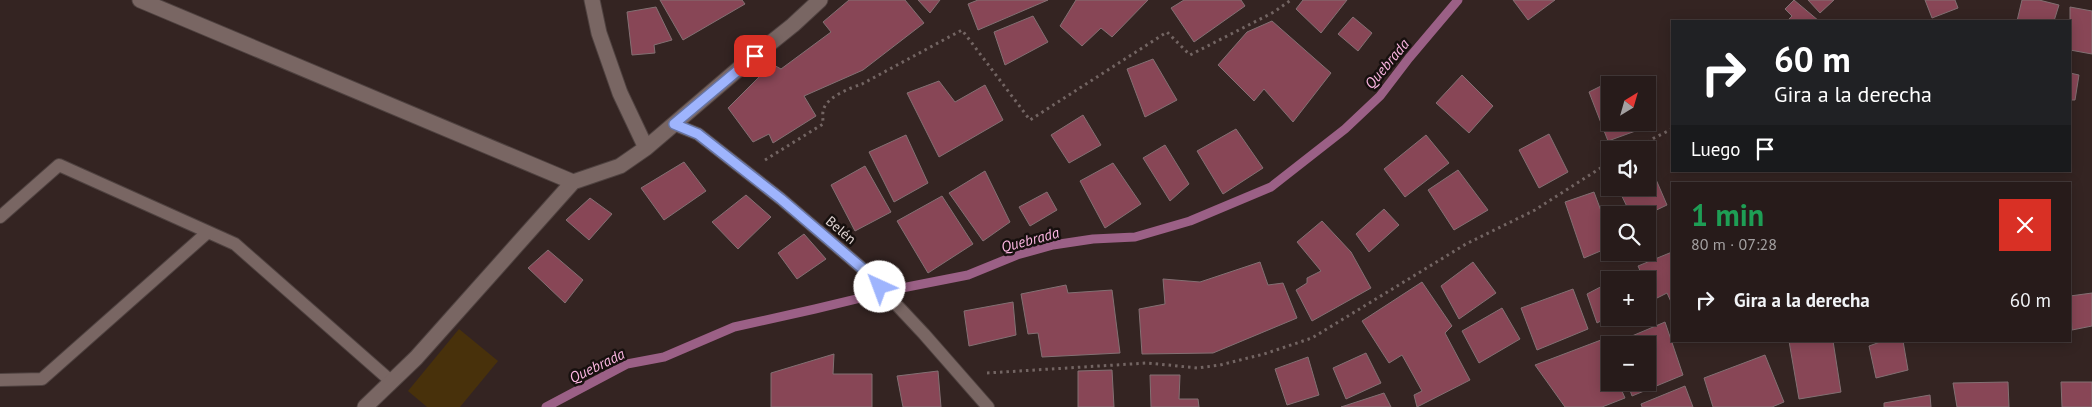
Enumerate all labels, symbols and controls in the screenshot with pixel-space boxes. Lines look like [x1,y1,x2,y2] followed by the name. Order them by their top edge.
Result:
[1360,34,1413,93] water label: Quebrada
[734,35,776,77] pin
[1774,36,1851,82] text: 60 m
[1691,40,1756,105] icon: right
[741,42,769,70] icon: arrive
[1601,76,1656,131] north arrow
[1601,76,1656,391] map controls
[1774,80,1932,108] text: Gira a la derecha
[1751,135,1779,163] icon: arrive
[1691,137,1741,161] text: Luego
[1601,141,1656,196] button: sound
[1691,195,1764,234] text: 1 min
[1999,199,2051,251] button: close
[1601,206,1656,261] button: search
[822,212,860,248] street label: Belén
[999,222,1062,256] water label: Quebrada
[1691,234,1777,254] text: 80 m · 07:28
[853,260,905,312] position arrow
[1601,271,1656,326] button: +
[1691,286,1719,314] icon: right
[1734,288,1870,312] text: Gira a la derecha
[2010,288,2051,312] text: 60 m
[1601,336,1656,391] button: −
[566,344,628,387] water label: Quebrada

